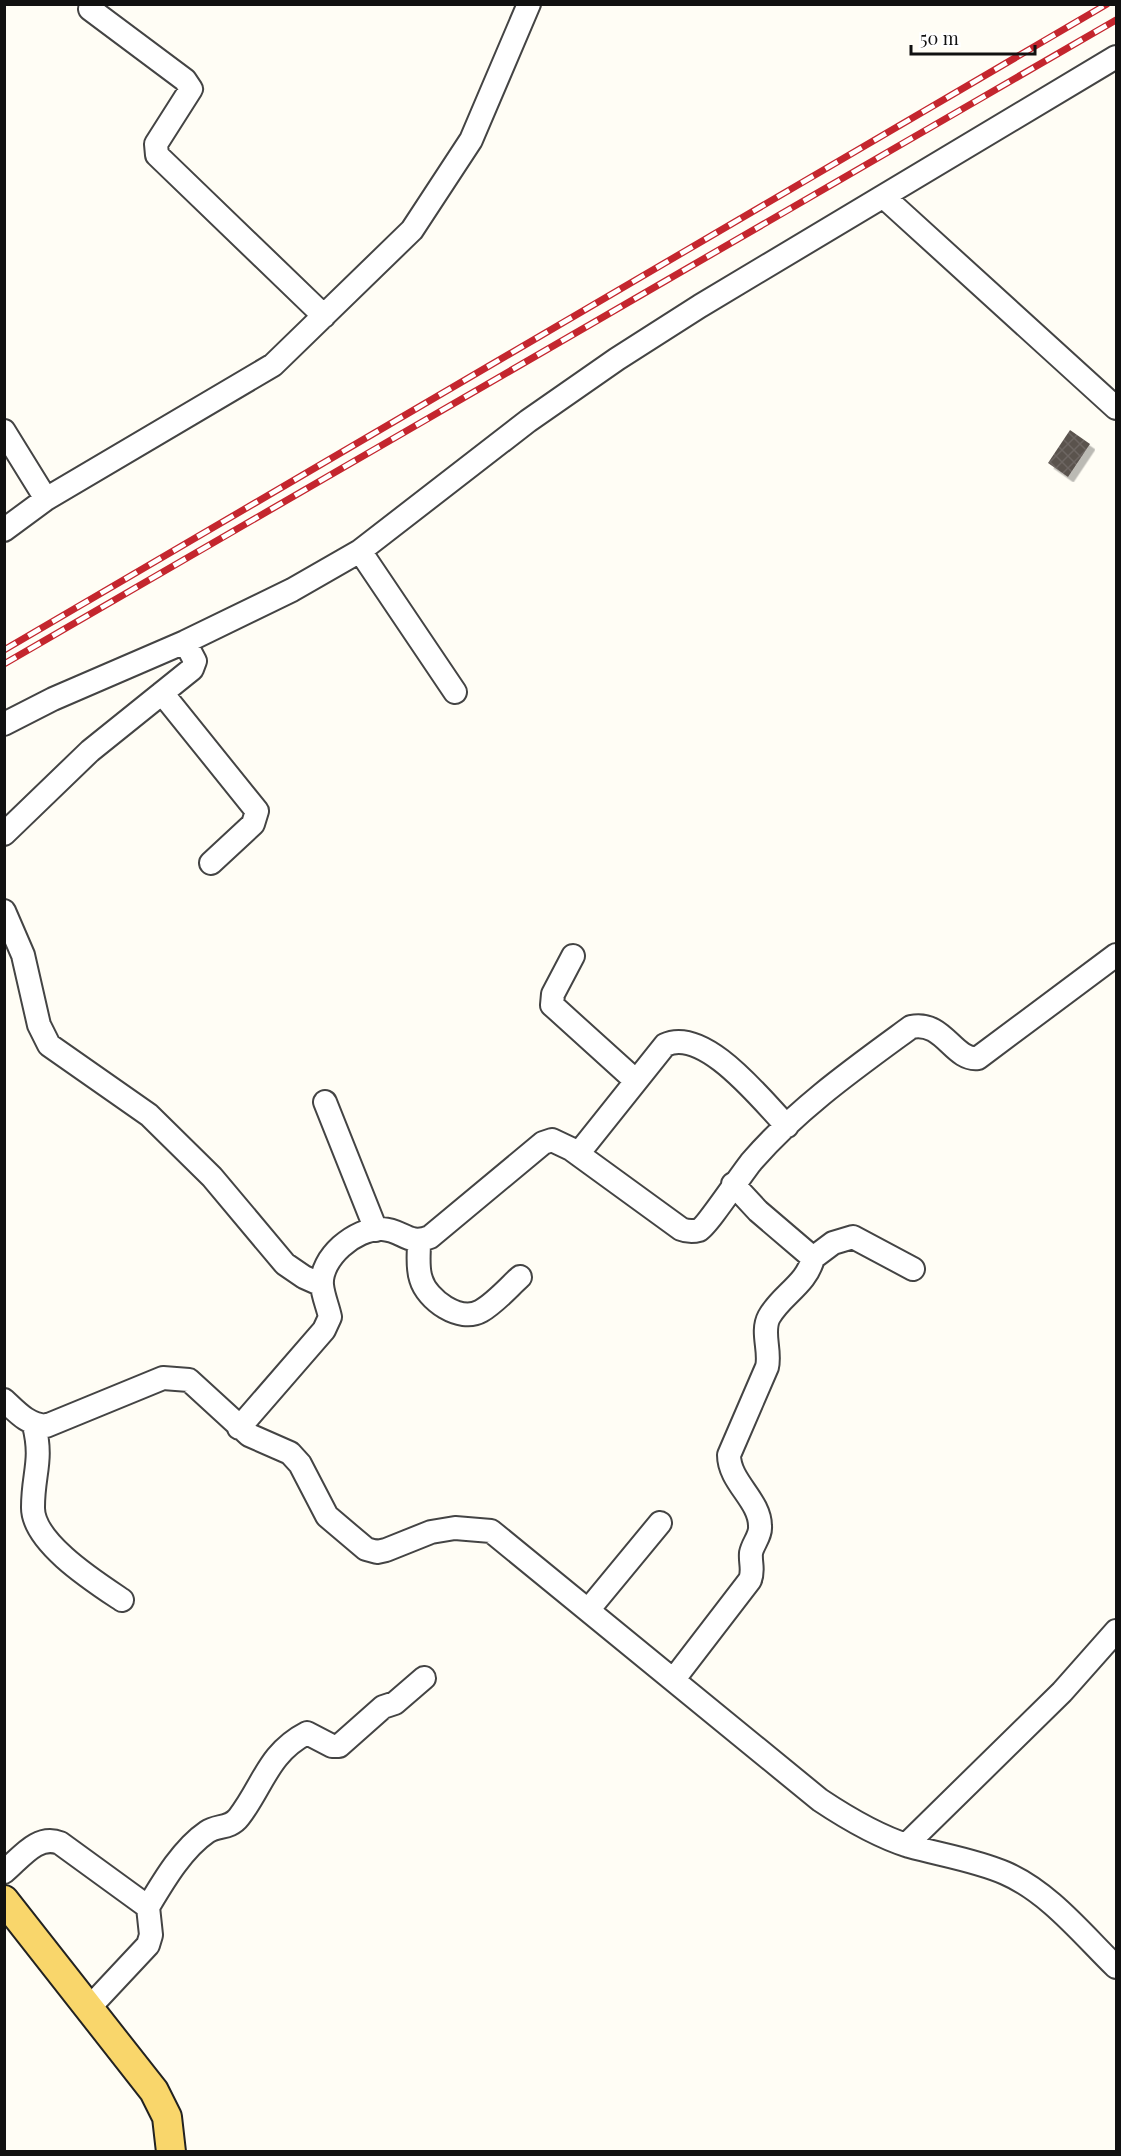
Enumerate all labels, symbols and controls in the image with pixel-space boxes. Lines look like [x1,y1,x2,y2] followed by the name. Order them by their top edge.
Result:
[911,18,1036,56] scale bar
[920,26,959,50] text: 50 m

